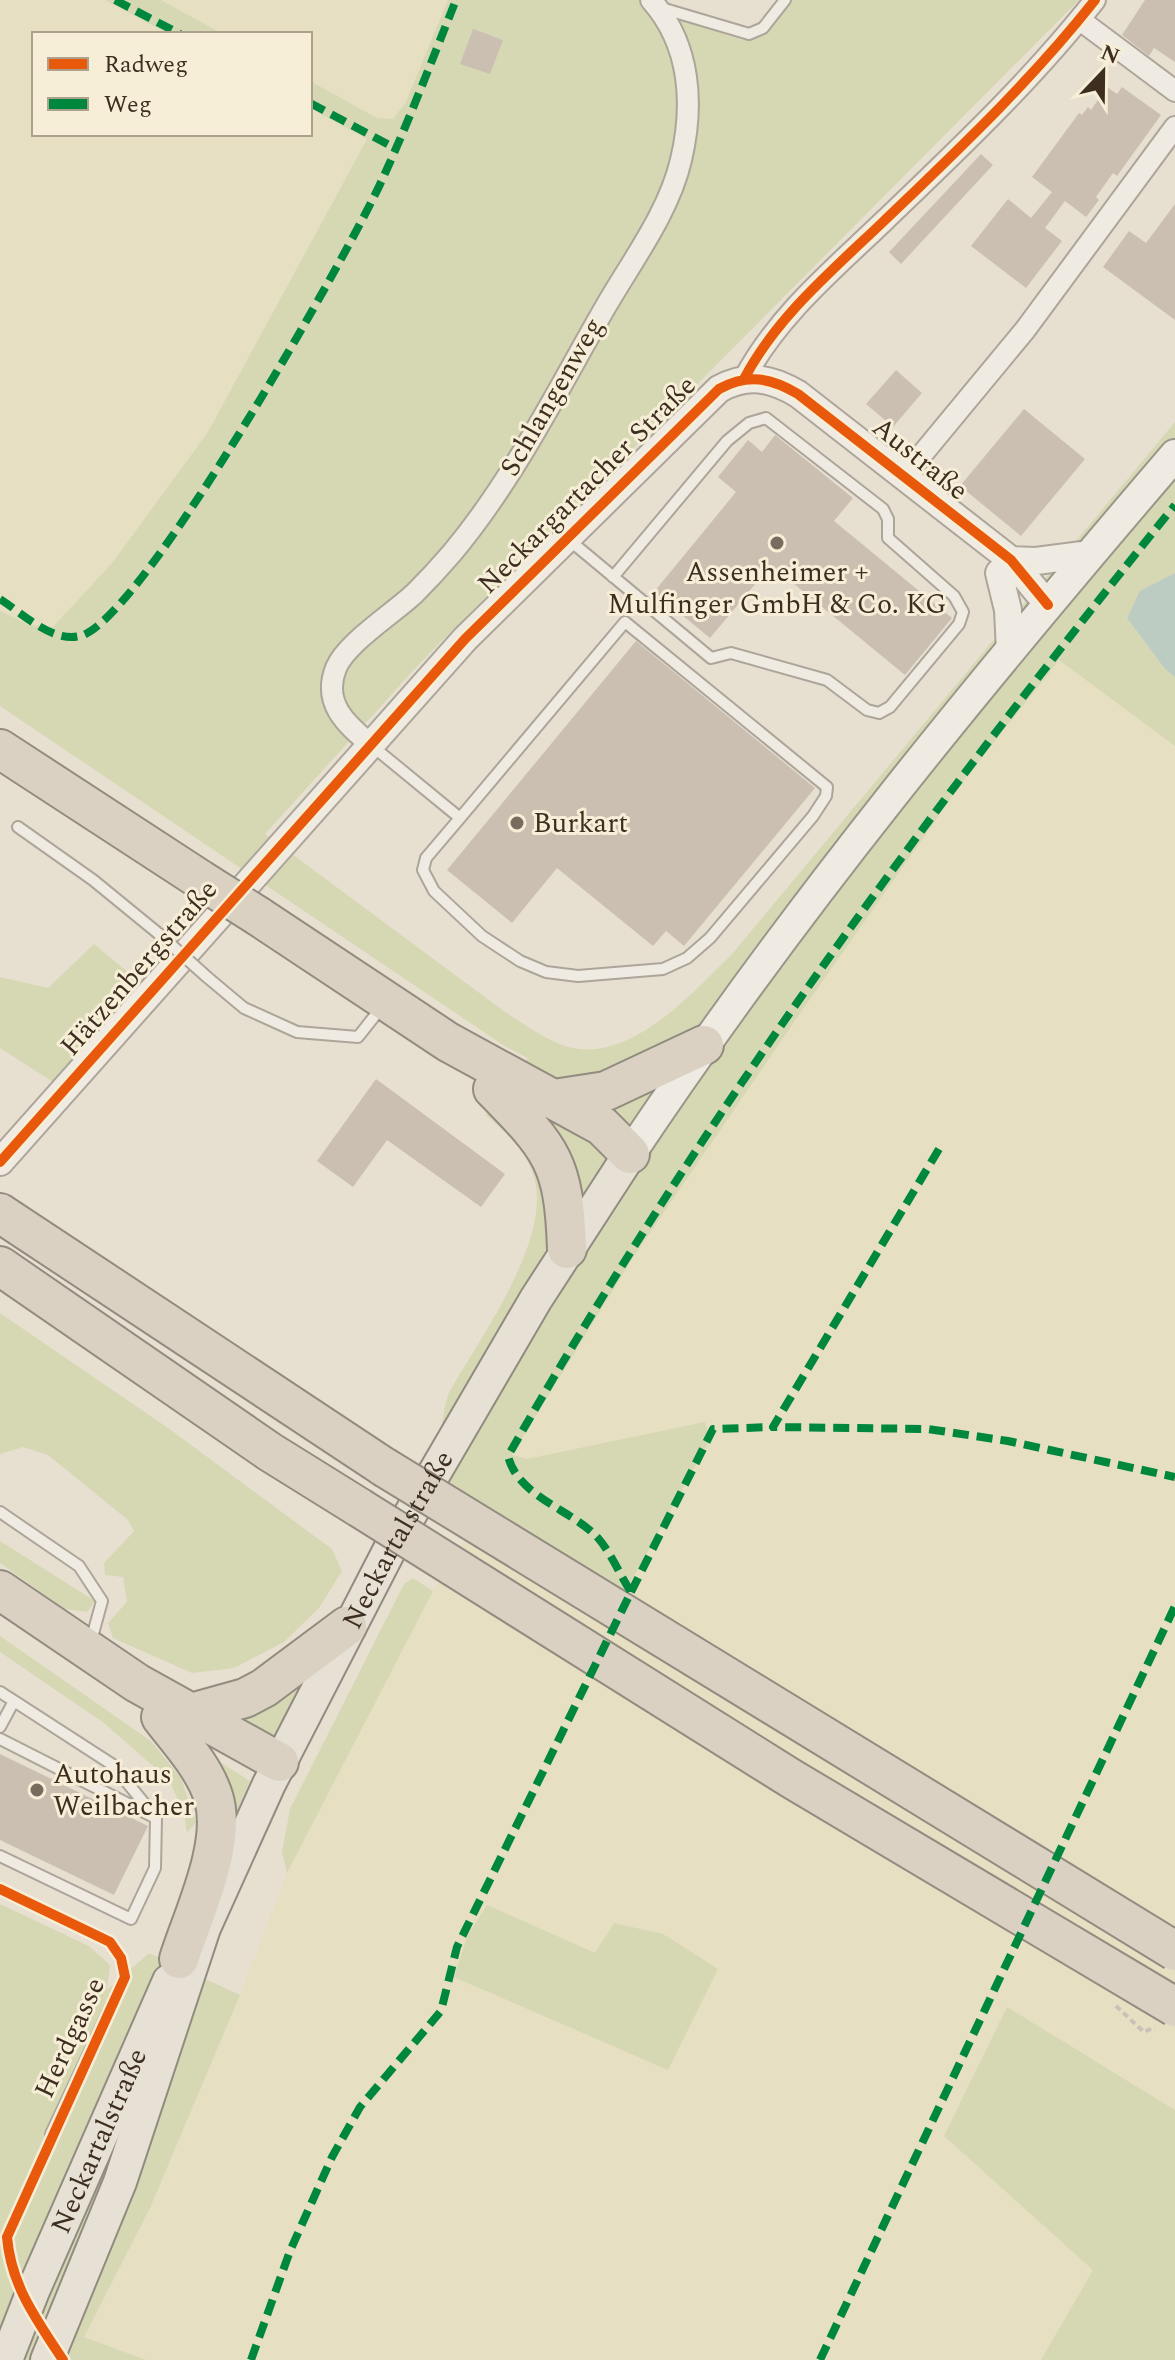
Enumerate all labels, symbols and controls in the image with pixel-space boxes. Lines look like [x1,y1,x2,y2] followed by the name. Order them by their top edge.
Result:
[32,32,312,136] legend
[1063,32,1143,112] north arrow
[1095,36,1124,74] text: N
[104,47,188,83] text: Radweg
[104,87,152,123] text: Weg
[489,309,615,485] street label: Schlangenweg
[467,365,707,605] street label: Neckargartacher Straße
[862,407,978,511] street label: Austraße
[768,534,786,552] marker: Assenheimer + Mulfinger GmbH & Co. KG
[608,551,946,626] place label: Assenheimer + Mulfinger GmbH & Co. KG
[533,802,628,845] place label: Burkart
[508,814,526,832] marker: Burkart
[50,870,228,1066] street label: Hätzenbergstraße
[331,1442,465,1637] street label: Neckartalstraße
[53,1753,194,1828] place label: Autohaus Weilbacher
[28,1781,46,1799] marker: Autohaus Weilbacher
[23,1970,117,2106] street label: Herdgasse
[39,2041,158,2241] street label: Neckartalstraße

